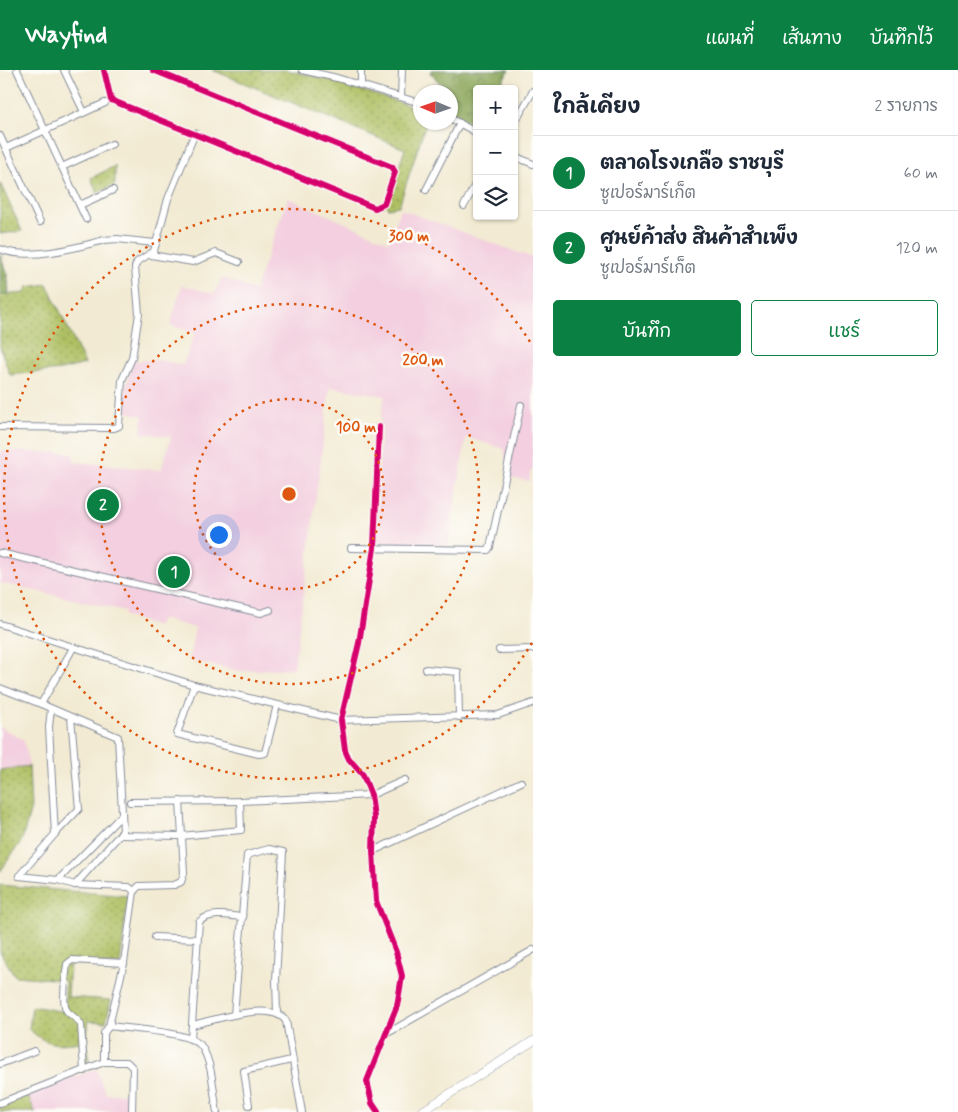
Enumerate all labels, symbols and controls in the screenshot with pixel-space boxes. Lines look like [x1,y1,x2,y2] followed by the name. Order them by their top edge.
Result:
[25,20,107,51] text: Wayfind
[706,27,754,51] text: แผนที่
[782,27,842,51] text: เส้นทาง
[870,27,933,51] text: บันทึกไว้
[413,85,458,130] north arrow
[473,85,518,220] map controls
[473,85,518,130] button: +
[553,93,640,121] text: ใกล้เคียง
[875,96,938,117] text: 2 รายการ
[473,130,518,175] button: −
[600,151,784,176] text: ตลาดโรงเกลือ ราชบุรี
[565,163,573,184] text: 1
[904,163,938,184] text: 60 m
[473,175,518,220] button: layers
[600,183,696,204] text: ซูเปอร์มาร์เก็ต
[600,226,798,251] text: ศูนย์ค้าส่ง สินค้าสำเพ็ง
[389,227,429,247] text: 300 m
[565,238,573,259] text: 2
[896,238,938,259] text: 120 m
[600,258,696,279] text: ซูเปอร์มาร์เก็ต
[553,300,741,356] button: บันทึก
[751,300,938,356] button: แชร์
[403,351,444,371] text: 200 m
[336,418,376,438] text: 100 m
[280,485,298,503] centre of rings
[87,486,119,524] pin: 2
[206,522,232,548] your location
[158,553,190,591] pin: 1

